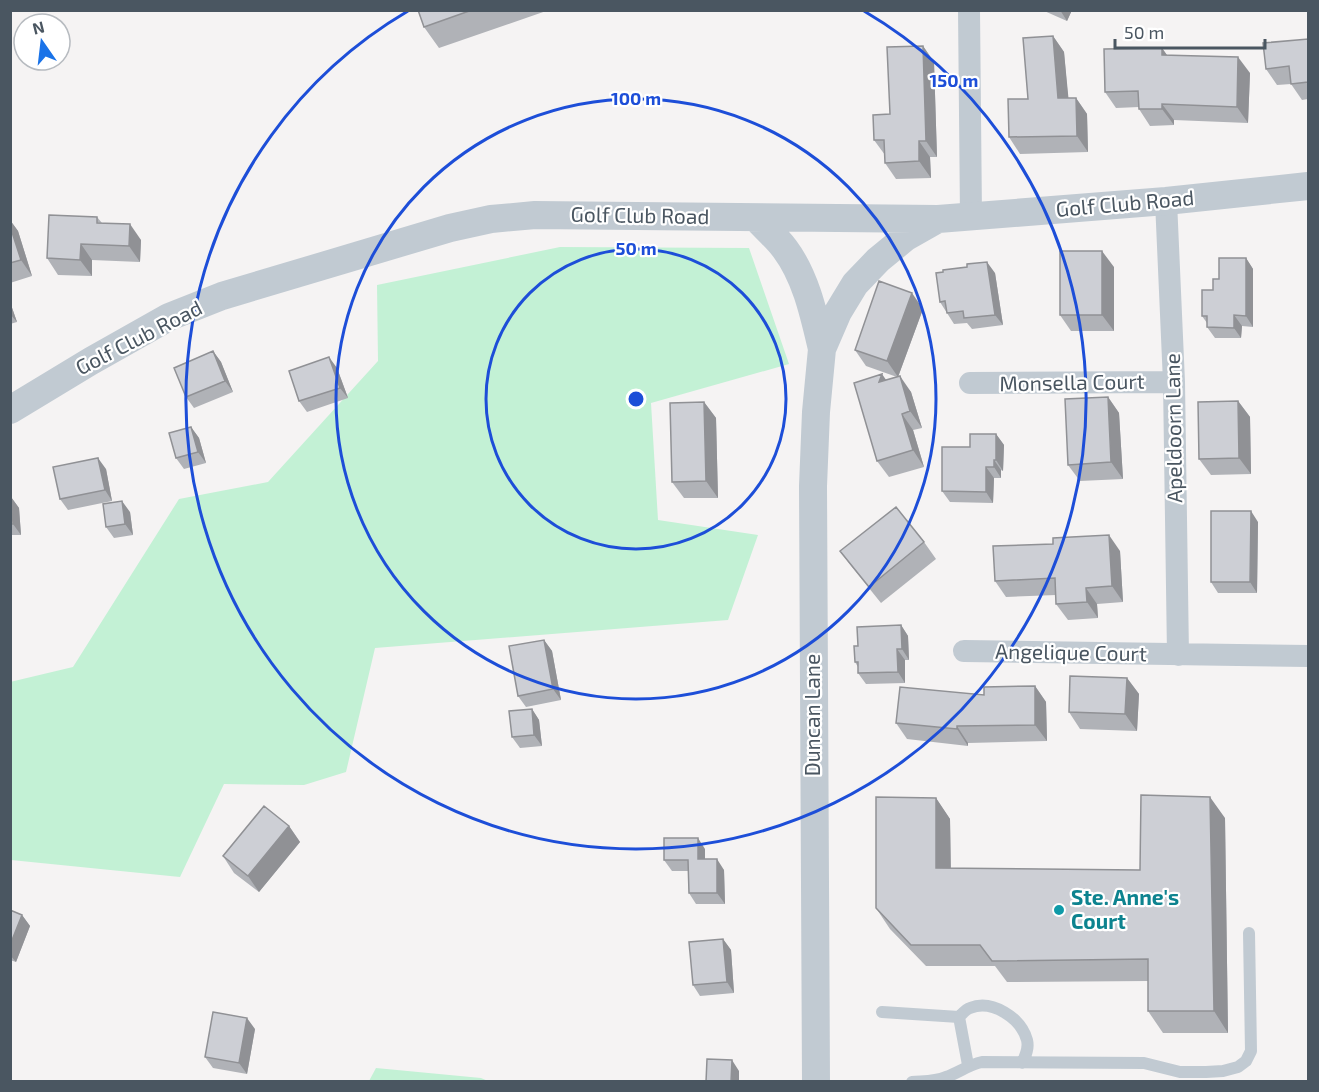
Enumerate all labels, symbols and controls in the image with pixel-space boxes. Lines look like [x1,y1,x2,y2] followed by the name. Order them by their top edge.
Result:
[12,12,72,72] north arrow
[1115,12,1265,50] scale bar
[30,16,46,38] text: N
[1124,21,1164,43] text: 50 m
[930,69,978,91] text: 150 m
[611,87,661,109] text: 100 m
[1055,184,1195,221] street label: Golf Club Road
[570,201,710,228] street label: Golf Club Road
[615,237,657,259] text: 50 m
[71,294,206,379] street label: Golf Club Road
[1159,353,1186,503] street label: Apeldoorn Lane
[999,368,1145,395] street label: Monsella Court
[626,389,646,409] centre of rings
[995,638,1147,665] street label: Angelique Court
[799,654,824,776] street label: Duncan Lane
[1071,884,1179,933] place label: Ste. Anne's Court
[1052,903,1066,917] marker: Ste. Anne's Court

